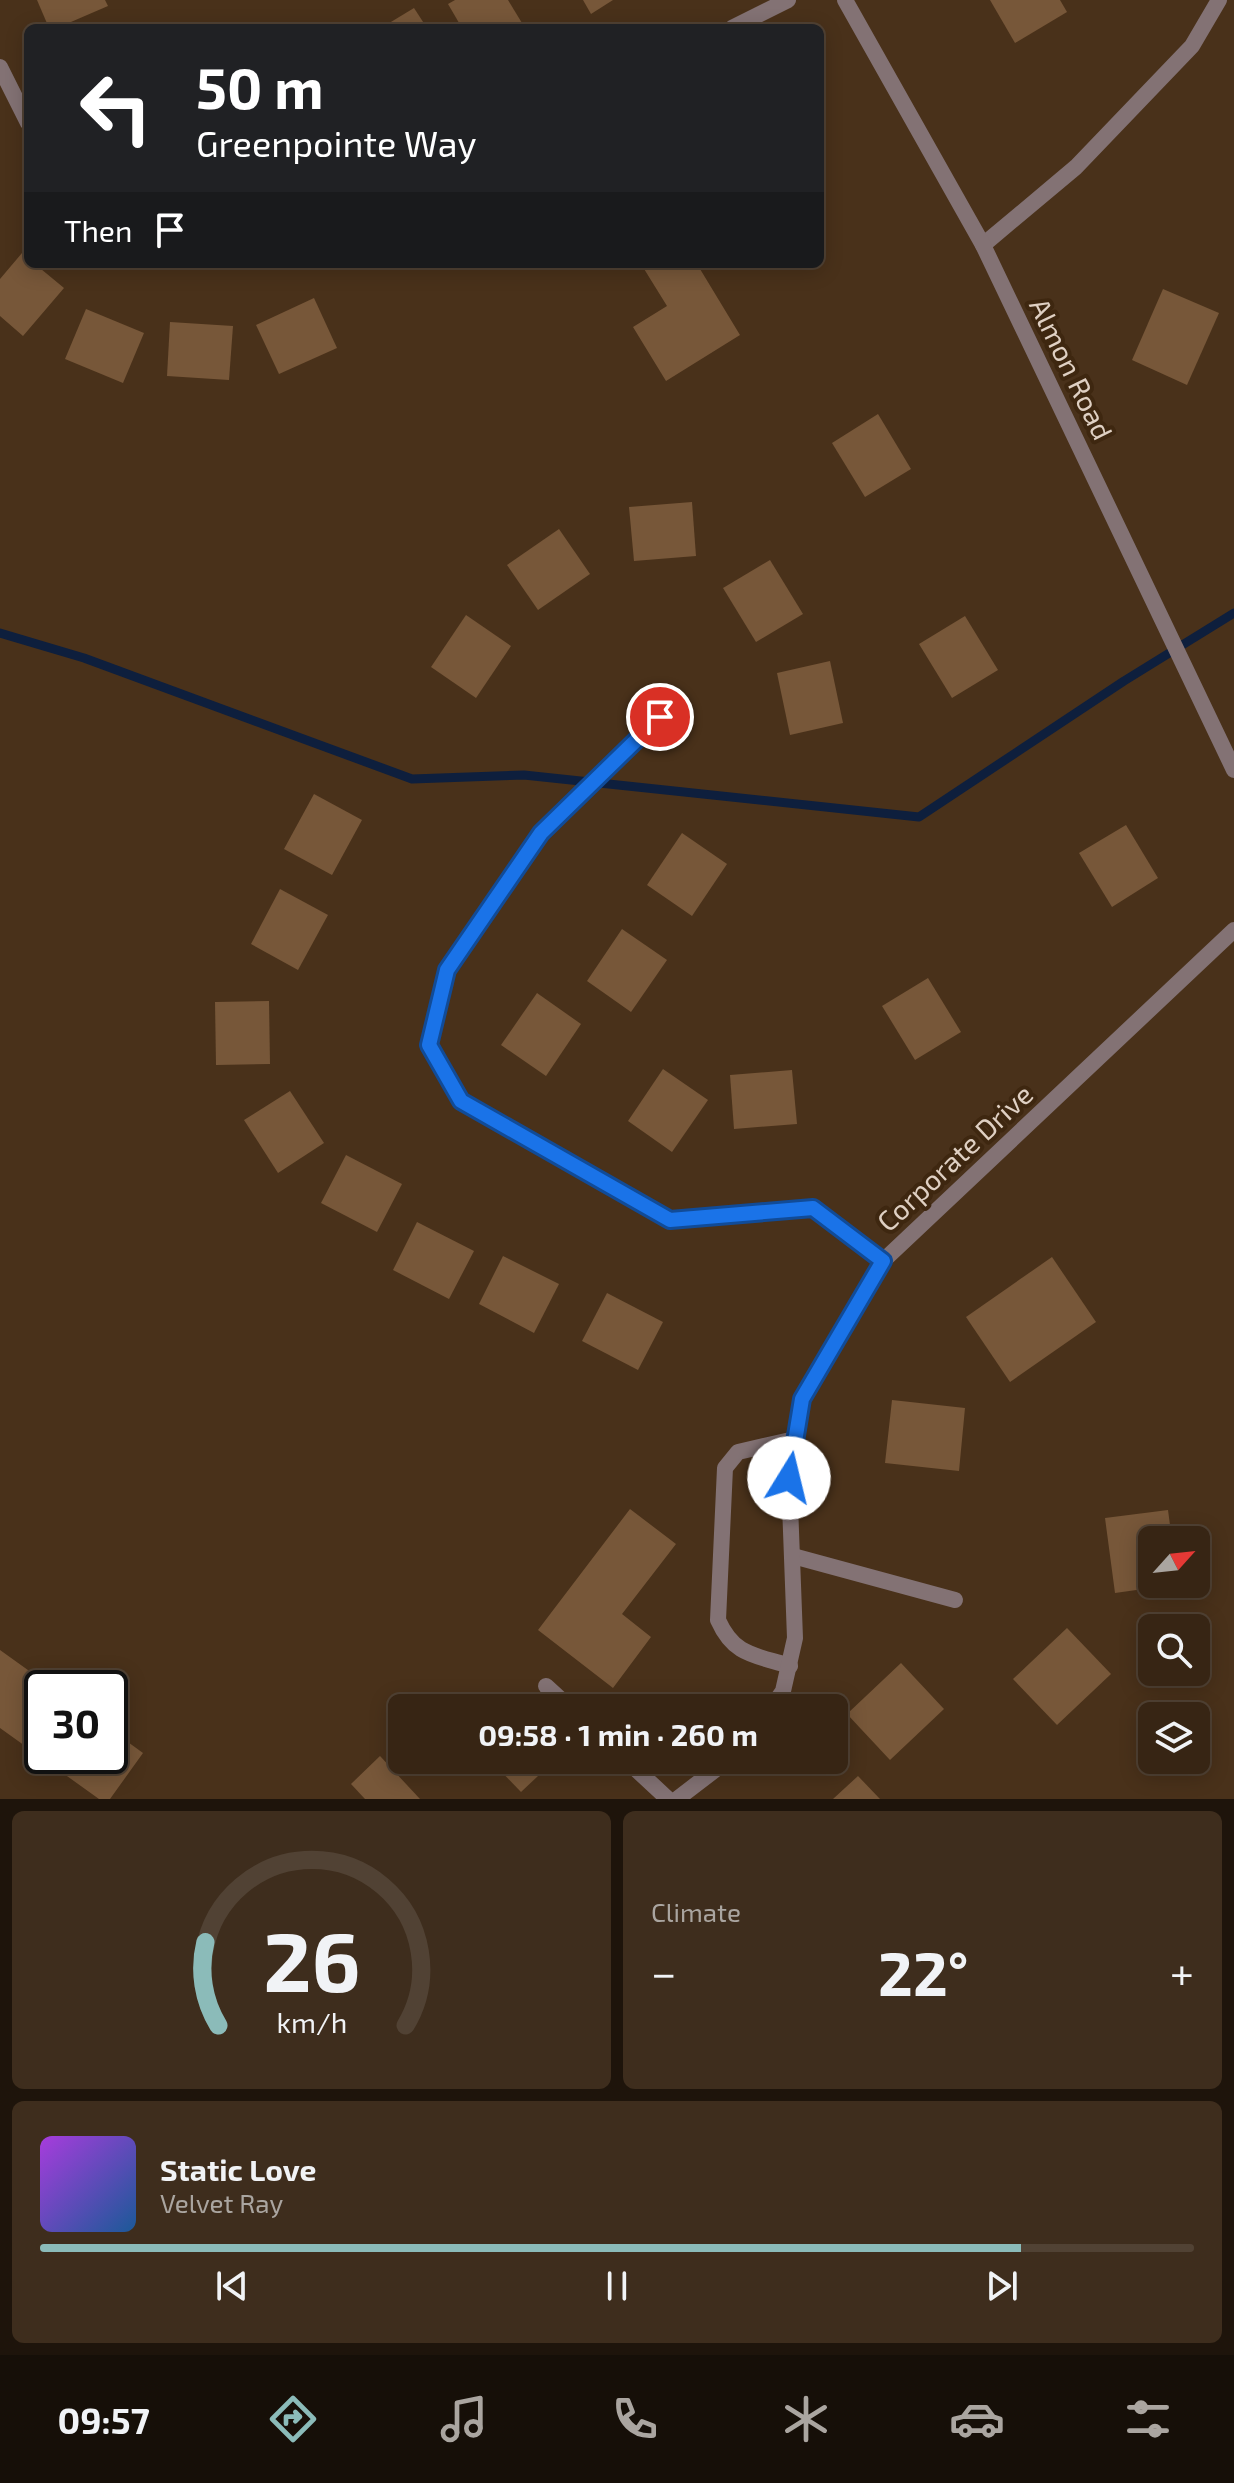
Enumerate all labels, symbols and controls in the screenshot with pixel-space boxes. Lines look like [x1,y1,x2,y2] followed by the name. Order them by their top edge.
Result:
[196,53,324,120] text: 50 m
[64,56,168,160] icon: left
[196,121,476,164] text: Greenpointe Way
[148,208,192,252] icon: arrive
[64,212,132,248] text: Then
[1023,292,1121,445] street label: Almon Road
[626,683,694,751] pin
[638,695,682,739] icon: arrive
[869,1077,1039,1238] street label: Corporate Drive
[747,1436,831,1520] position arrow
[1138,1526,1210,1598] north arrow
[1138,1526,1210,1774] map controls
[1138,1614,1210,1686] button: search
[24,1670,128,1774] speed limit sign: 30
[1138,1702,1210,1774] button: layers
[478,1716,758,1752] text: 09:58 · 1 min · 260 m
[651,1896,741,1927] text: Climate
[263,1909,360,2009] text: 26
[878,1936,968,2008] text: 22°
[651,1945,677,1998] text: −
[1170,1945,1194,1998] text: +
[276,2004,347,2039] text: km/h
[160,2151,316,2187] text: Static Love
[160,2187,283,2218] text: Velvet Ray
[210,2264,254,2308] icon: previous
[595,2264,639,2308] icon: pause
[980,2264,1024,2308] icon: next
[265,2391,321,2447] icon: directions
[436,2391,492,2447] icon: music
[607,2391,663,2447] icon: phone
[778,2391,834,2447] icon: climate
[949,2391,1005,2447] icon: car
[1120,2391,1176,2447] icon: filters
[58,2398,150,2441] text: 09:57

